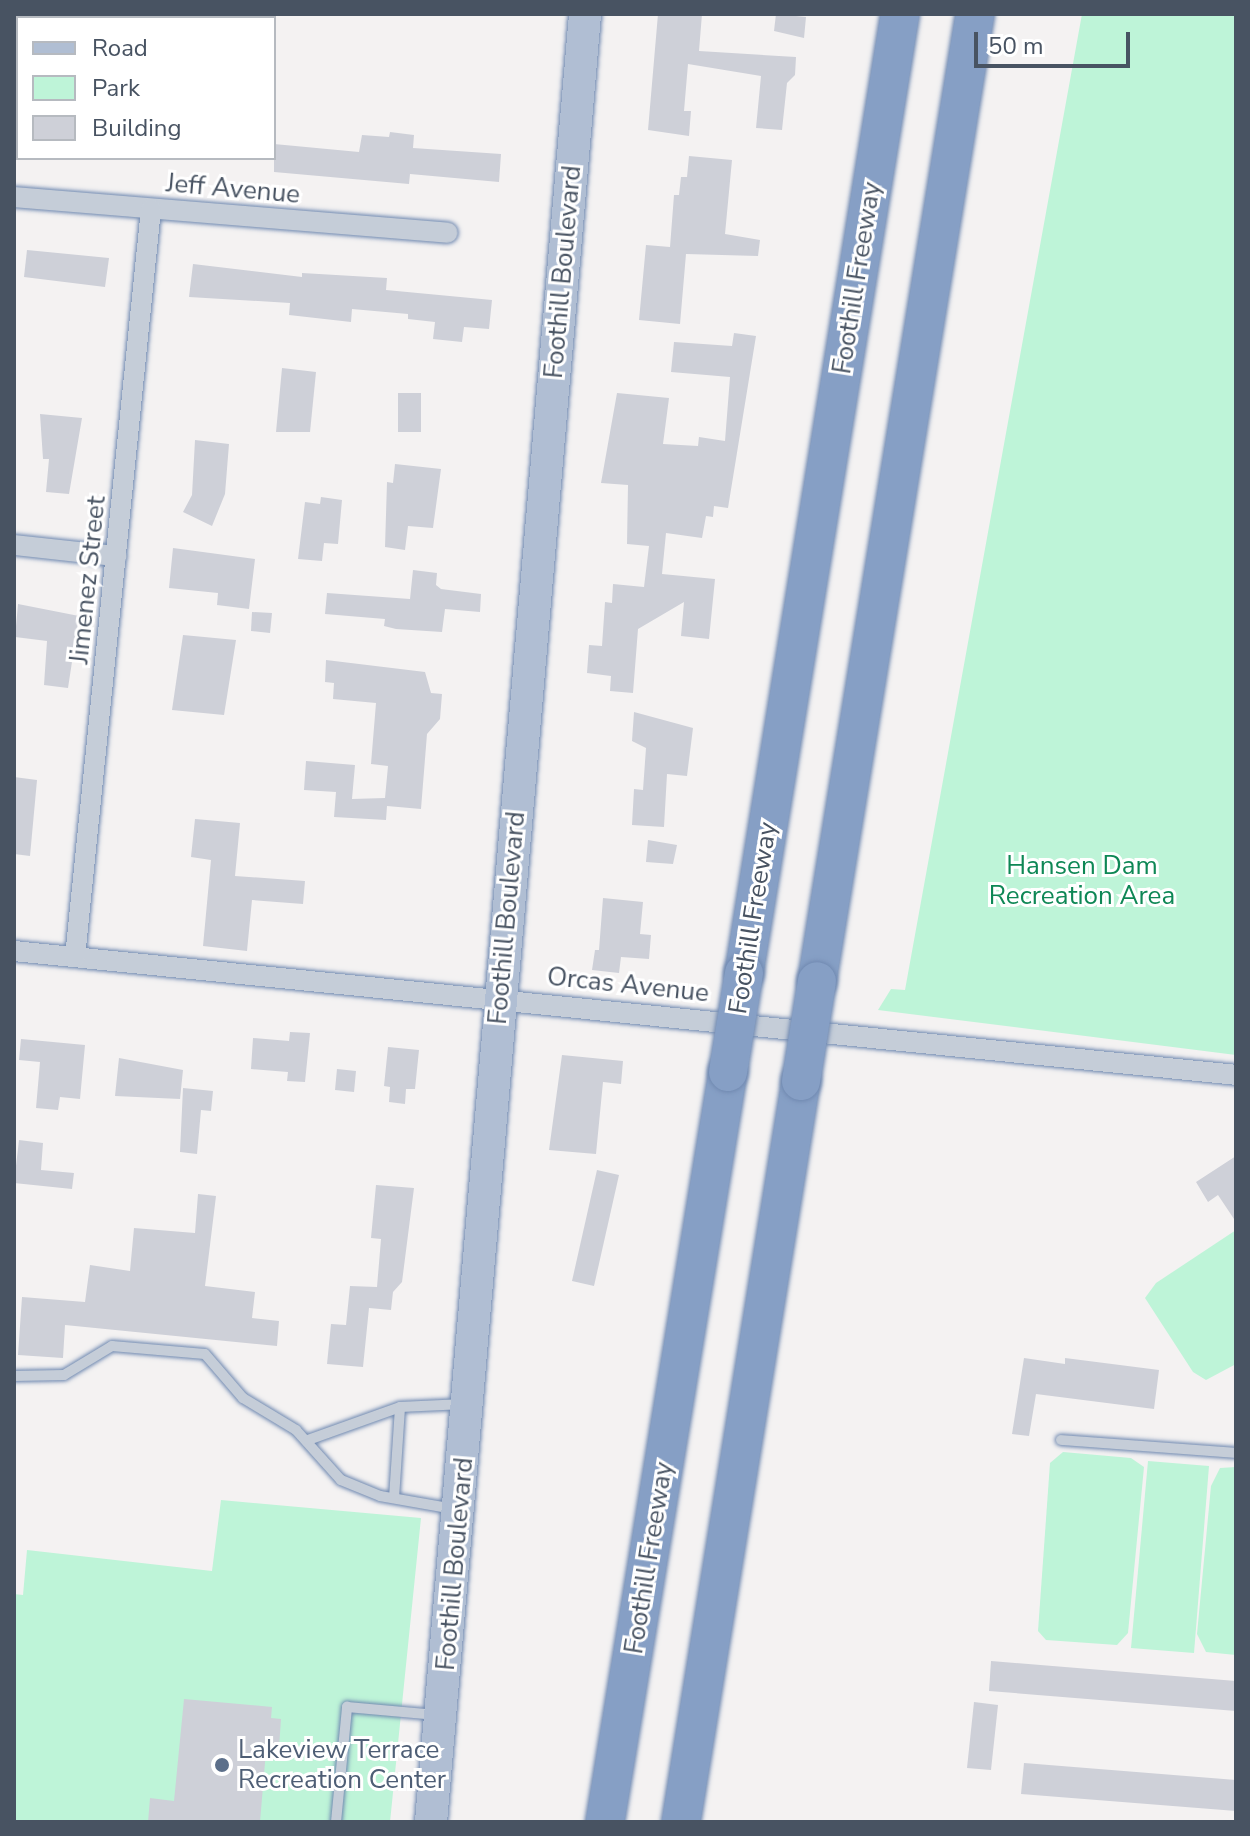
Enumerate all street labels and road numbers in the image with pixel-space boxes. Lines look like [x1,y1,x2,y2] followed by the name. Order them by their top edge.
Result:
[538,164,588,380] street label: Foothill Boulevard
[165,168,301,210] street label: Jeff Avenue
[826,180,888,376] street label: Foothill Freeway
[64,494,112,666] street label: Jimenez Street
[482,810,532,1026] street label: Foothill Boulevard
[722,820,784,1016] street label: Foothill Freeway
[546,961,710,1009] street label: Orcas Avenue
[430,1456,480,1672] street label: Foothill Boulevard
[618,1460,680,1656] street label: Foothill Freeway

